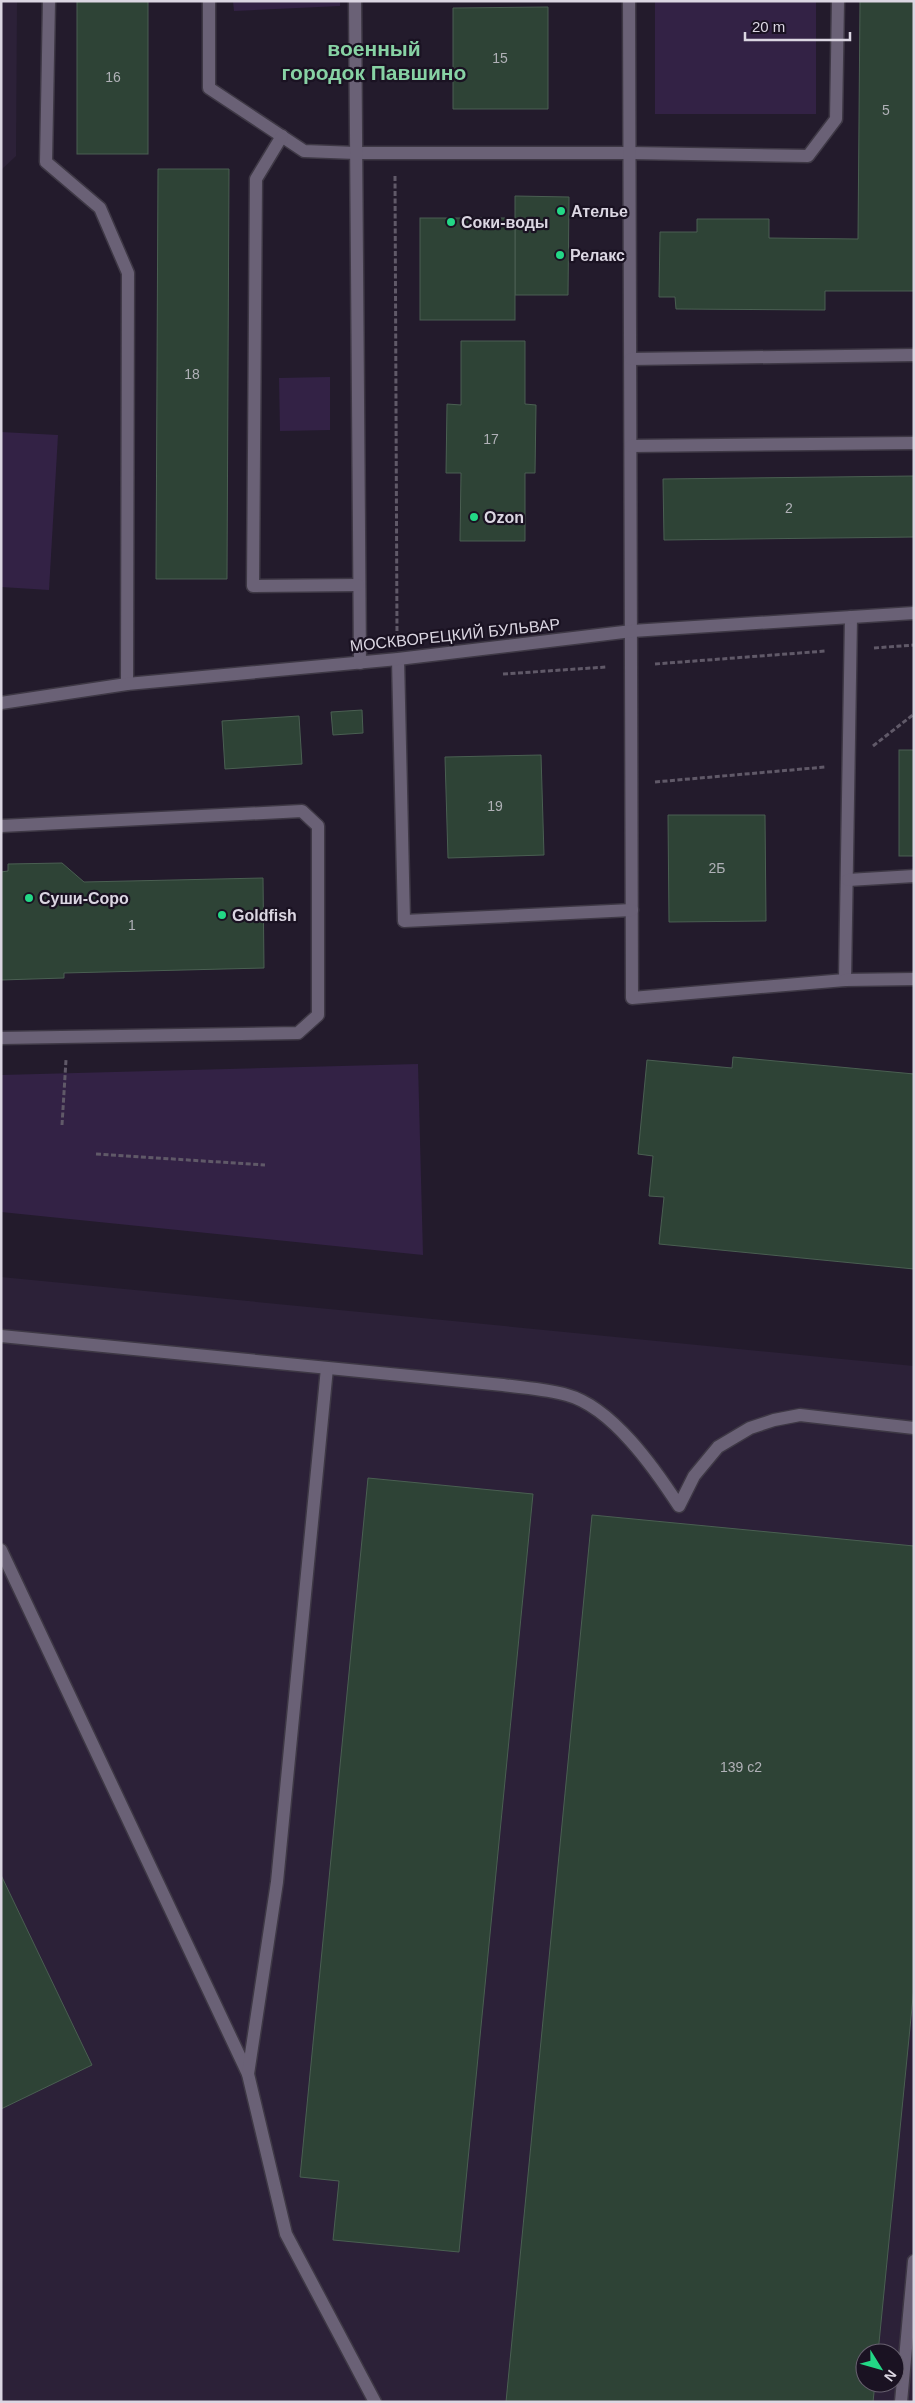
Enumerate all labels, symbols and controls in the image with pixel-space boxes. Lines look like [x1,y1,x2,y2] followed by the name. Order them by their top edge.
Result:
[745,10,850,42] scale bar
[752,18,785,35] text: 20 m
[282,37,466,84] district label: военный городок Павшино
[492,50,508,66] house number: 15
[105,69,121,85] house number: 16
[882,102,890,118] house number: 5
[571,203,628,220] place label: Ателье
[555,205,567,217] marker: Ателье
[461,214,549,231] place label: Соки-воды
[445,216,457,228] marker: Соки-воды
[570,247,625,264] place label: Релакс
[554,249,566,261] marker: Релакс
[184,366,200,382] house number: 18
[483,431,499,447] house number: 17
[785,500,793,516] house number: 2
[484,509,524,526] place label: Ozon
[468,511,480,523] marker: Ozon
[349,615,561,655] street label: МОСКВОРЕЦКИЙ БУЛЬВАР
[487,798,503,814] house number: 19
[709,860,725,876] house number: 2Б
[39,890,129,907] place label: Суши-Соро
[23,892,35,904] marker: Суши-Соро
[232,907,297,924] place label: Goldfish
[216,909,228,921] marker: Goldfish
[128,917,136,933] house number: 1
[720,1759,762,1775] house number: 139 с2
[855,2343,905,2393] north arrow
[881,2367,900,2385] text: N

